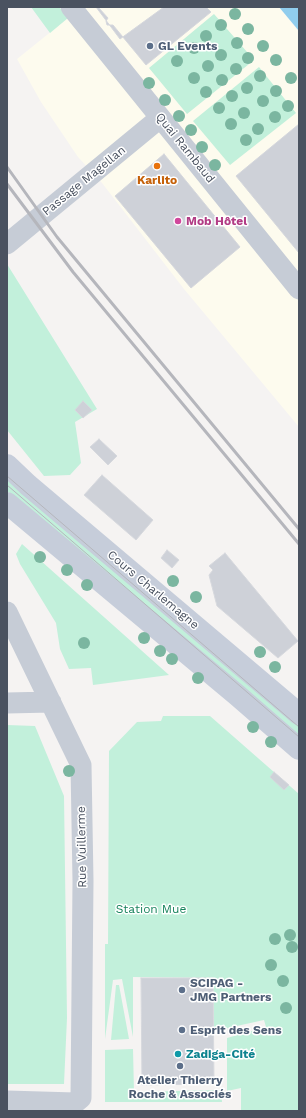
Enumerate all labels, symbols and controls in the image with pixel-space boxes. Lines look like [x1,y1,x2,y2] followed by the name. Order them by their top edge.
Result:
[158,39,217,53] place label: GL Events
[145,41,155,51] marker: GL Events
[152,110,218,186] street label: Quai Rambaud
[40,143,128,219] street label: Passage Magellan
[152,161,162,171] marker: Karlito
[137,173,177,187] place label: Karlito
[186,214,247,228] place label: Mob Hôtel
[173,216,183,226] marker: Mob Hôtel
[104,548,202,632] street label: Cours Charlemagne
[74,806,90,888] street label: Rue Vuillerme
[116,902,186,916] park label: Station Mue
[190,976,272,1004] place label: SCIPAG - JMG Partners
[177,985,187,995] marker: SCIPAG - JMG Partners
[190,1023,282,1037] place label: Esprit des Sens
[177,1025,187,1035] marker: Esprit des Sens
[186,1047,255,1061] place label: Zadiga-Cité
[173,1049,183,1059] marker: Zadiga-Cité
[175,1061,185,1071] marker: Atelier Thierry Roche & Associés
[129,1073,231,1101] place label: Atelier Thierry Roche & Associés

